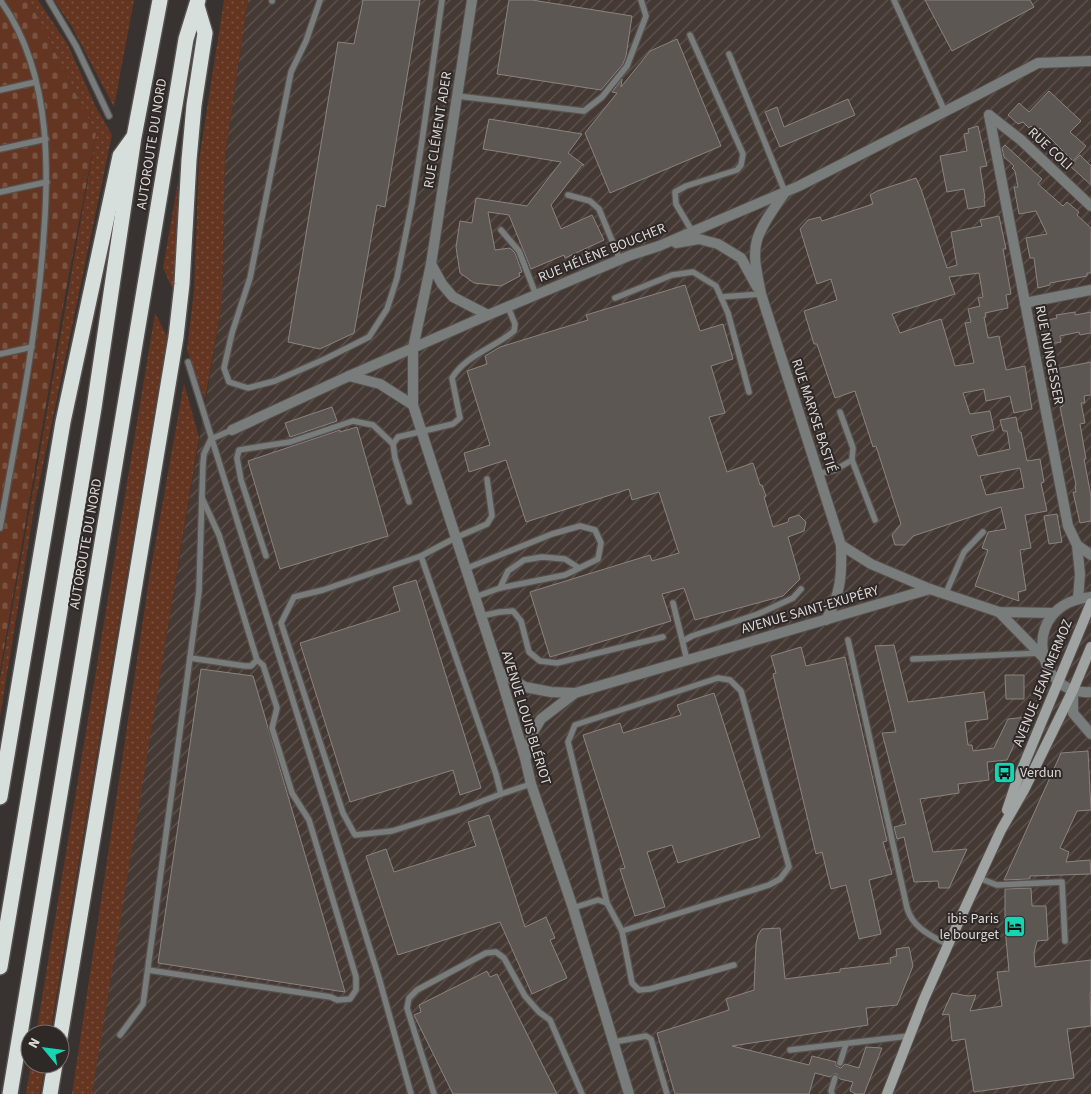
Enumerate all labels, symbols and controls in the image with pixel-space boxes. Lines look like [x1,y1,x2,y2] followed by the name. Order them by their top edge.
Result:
[419,70,457,190] street label: RUE CLÉMENT ADER
[132,77,172,211] street label: AUTOROUTE DU NORD
[1023,123,1077,175] street label: RUE COLI
[535,218,669,288] street label: RUE HÉLÈNE BOUCHER
[1030,304,1068,406] street label: RUE NUNGESSER
[786,357,842,475] street label: RUE MARYSE BASTIÉ
[65,477,107,611] street label: AUTOROUTE DU NORD
[739,581,881,639] street label: AVENUE SAINT-EXUPÉRY
[1008,616,1078,750] street label: AVENUE JEAN MERMOZ
[496,648,556,788] street label: AVENUE LOUIS BLÉRIOT
[992,761,1016,785] bus stop icon: Verdun
[1020,763,1062,783] place label: Verdun
[940,909,999,945] place label: ibis Paris le bourget
[1003,915,1027,939] hotel icon: ibis Paris le bourget
[20,1024,70,1074] north arrow
[24,1034,46,1052] text: N

